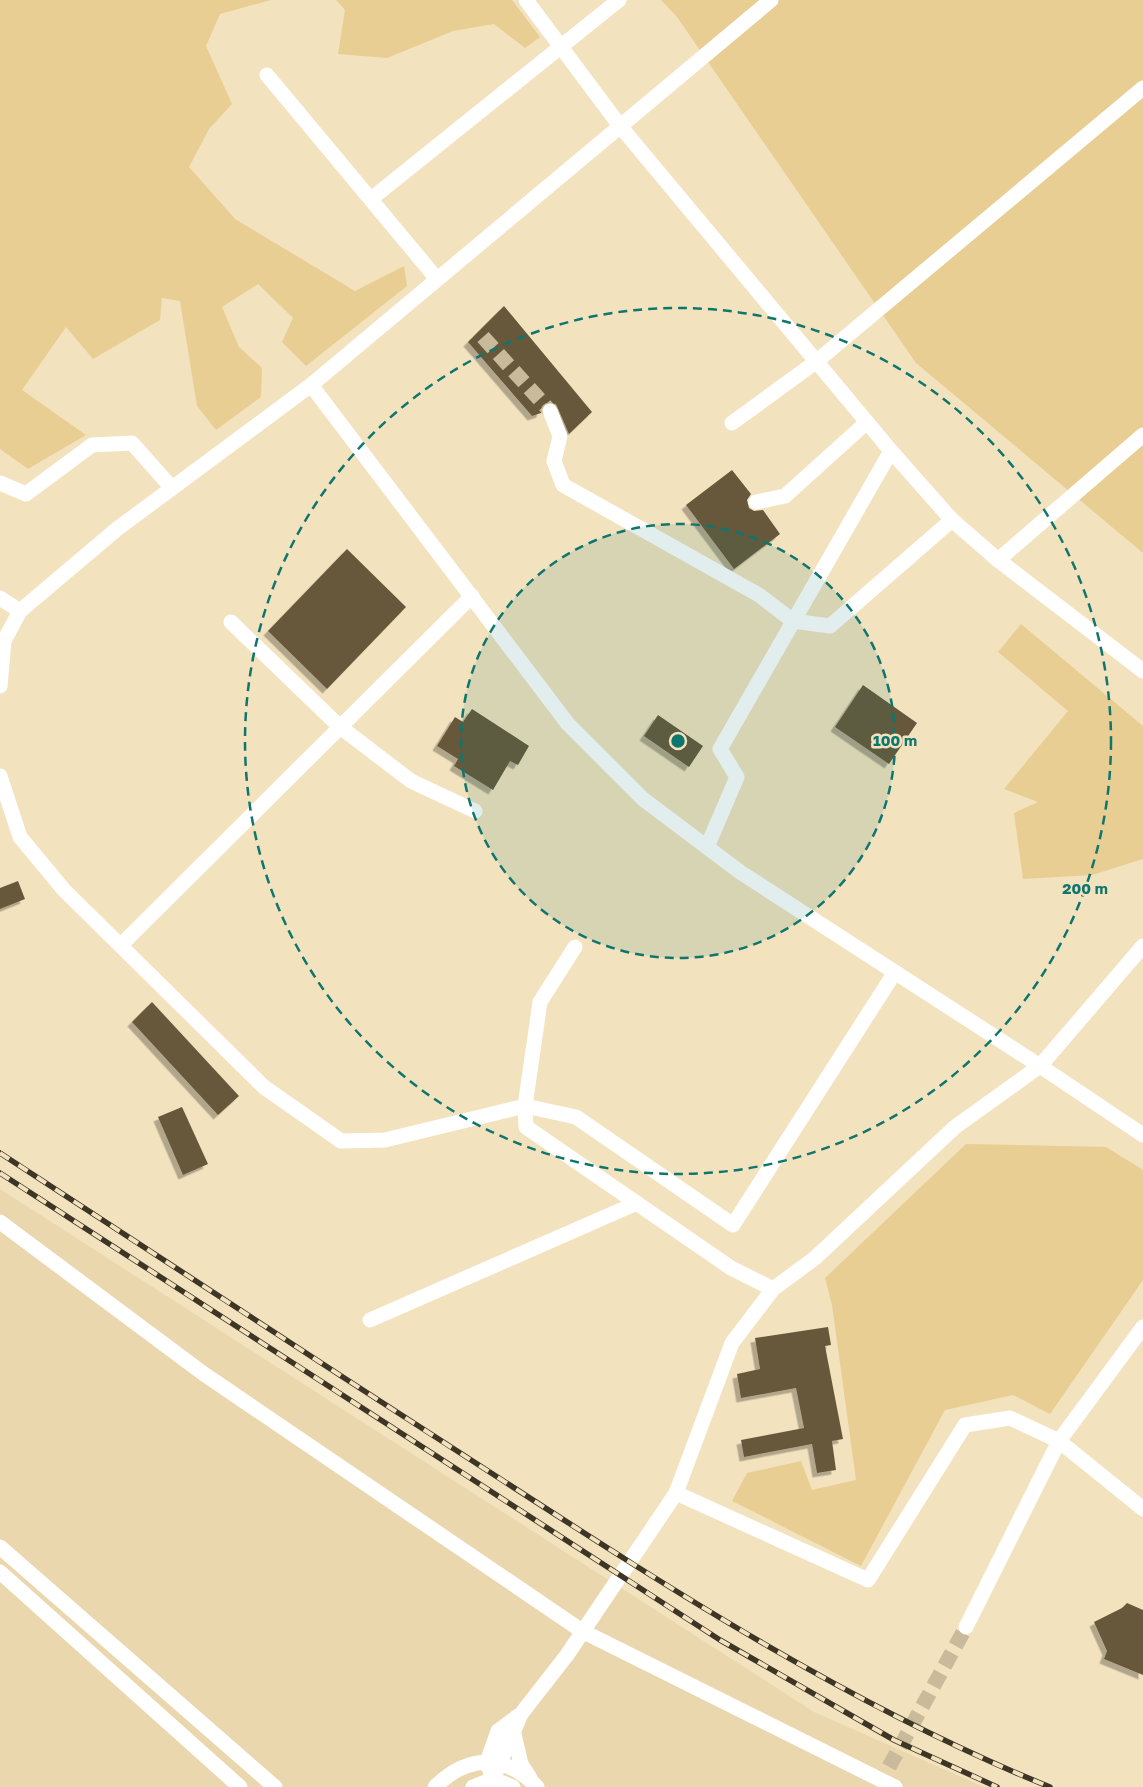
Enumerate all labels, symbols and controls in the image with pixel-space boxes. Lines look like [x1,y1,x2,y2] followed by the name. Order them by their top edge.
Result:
[873,731,917,749] text: 100 m
[669,732,687,750] centre of rings
[1062,879,1108,897] text: 200 m

